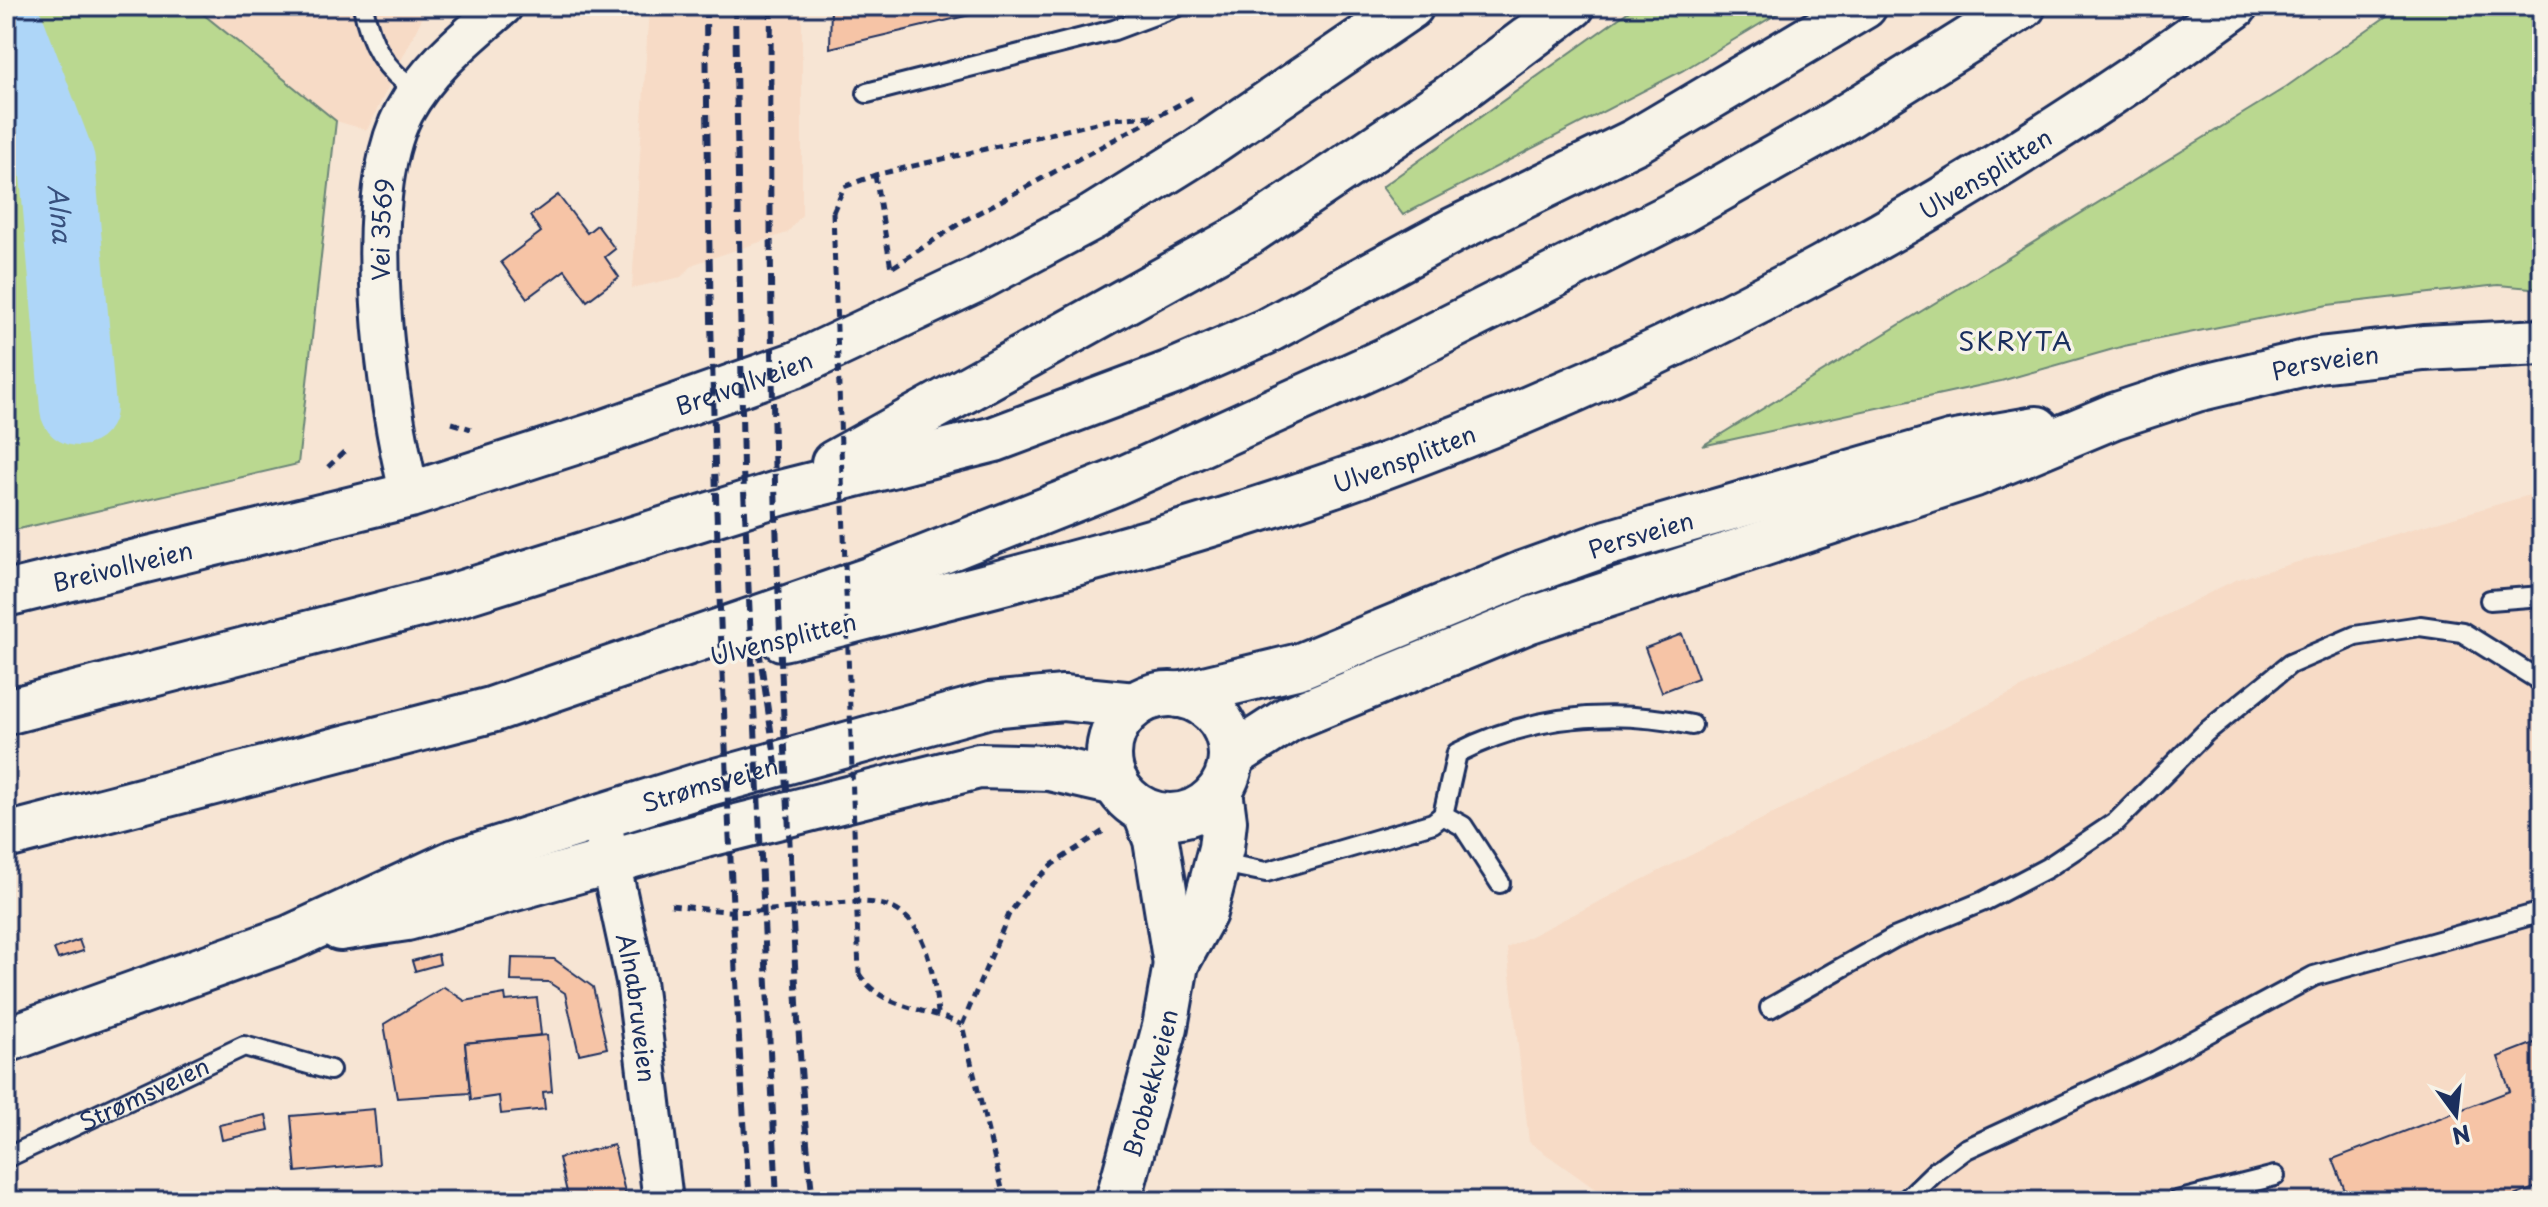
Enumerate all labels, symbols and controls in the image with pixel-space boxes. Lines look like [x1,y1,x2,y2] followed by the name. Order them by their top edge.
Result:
[1912,119,2058,228] street label: Ulvensplitten
[361,176,402,281] street label: Vei 3569
[39,183,83,245] water label: Alna
[1958,321,2074,360] district label: SKRYTA
[2268,335,2381,388] street label: Persveien
[670,341,818,424] street label: Breivollveien
[1328,415,1481,501] street label: Ulvensplitten
[1583,501,1698,567] street label: Persveien
[49,531,196,600] street label: Breivollveien
[706,602,860,674] street label: Ulvensplitten
[637,747,782,821] street label: Strømsveien
[608,930,666,1084] street label: Alnabruveien
[1113,1006,1186,1161] street label: Brobekkveien
[72,1047,215,1140] street label: Strømsveien
[2416,1075,2496,1155] north arrow
[2449,1118,2474,1154] text: N

